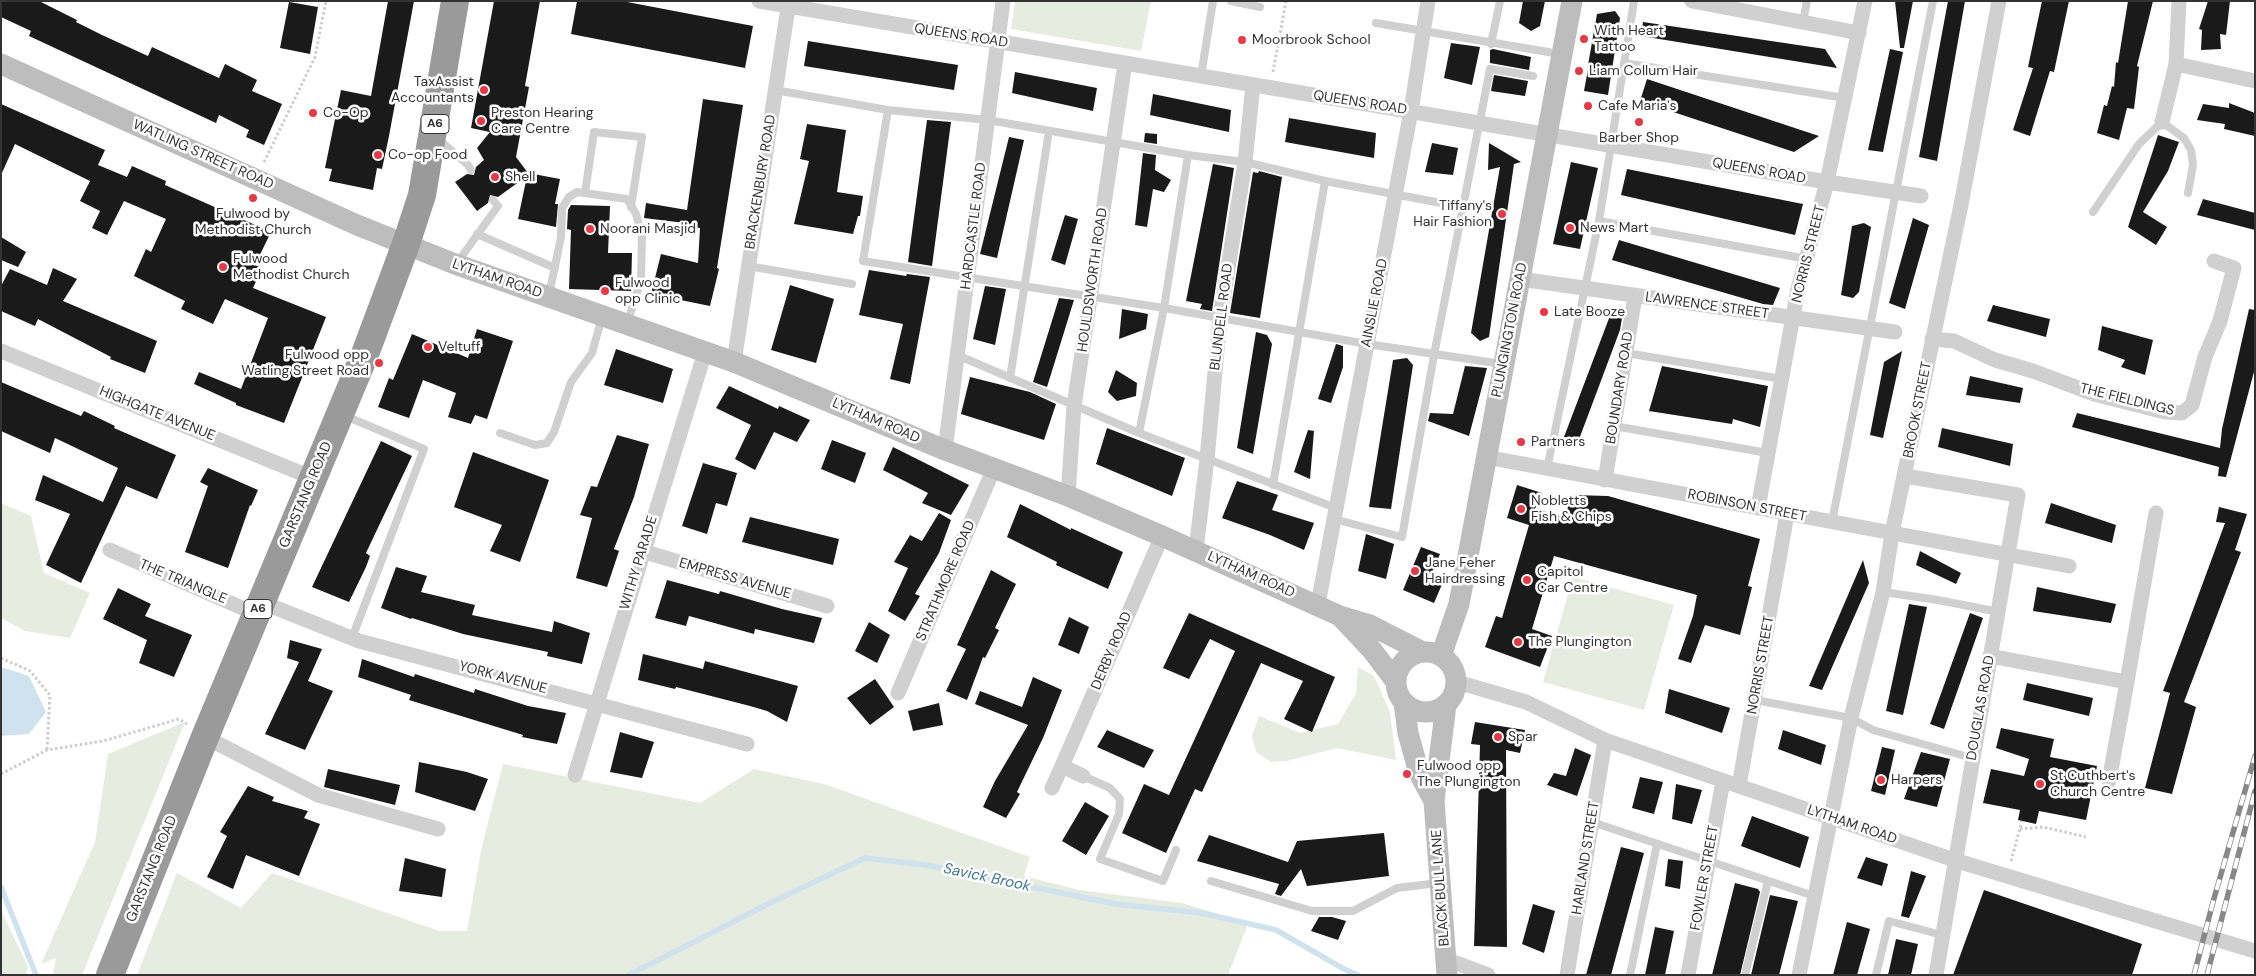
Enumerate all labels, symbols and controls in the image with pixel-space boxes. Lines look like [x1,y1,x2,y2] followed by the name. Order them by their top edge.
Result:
[913,20,1009,52] street label: QUEENS ROAD
[1594,23,1664,56] place label: With Heart Tattoo
[1252,32,1371,48] place label: Moorbrook School
[1578,33,1590,45] marker: With Heart Tattoo
[1236,34,1248,46] marker: Moorbrook School
[1589,63,1698,79] place label: Liam Collum Hair
[1573,65,1585,77] marker: Liam Collum Hair
[391,74,474,106] place label: TaxAssist Accountants
[478,84,490,96] marker: TaxAssist Accountants
[1312,87,1408,119] street label: QUEENS ROAD
[1598,98,1677,114] place label: Cafe Maria's
[1582,100,1594,112] marker: Cafe Maria's
[323,105,369,121] place label: Co-Op
[491,105,594,138] place label: Preston Hearing Care Centre
[307,107,319,119] marker: Co-Op
[742,114,780,250] street label: BRACKENBURY ROAD
[421,115,449,134] road number: A6
[475,115,487,127] marker: Preston Hearing Care Centre
[130,116,276,194] street label: WATLING STREET ROAD
[1633,116,1645,128] marker: Barber Shop
[1599,130,1679,146] place label: Barber Shop
[388,147,467,163] place label: Co-op Food
[372,149,384,161] marker: Co-op Food
[1711,155,1807,187] street label: QUEENS ROAD
[958,161,990,291] street label: HARDCASTLE ROAD
[505,169,535,185] place label: Shell
[489,171,501,183] marker: Shell
[247,192,259,204] marker: Fulwood by Methodist Church
[1413,198,1492,230] place label: Tiffany's Hair Fashion
[1789,203,1829,305] street label: NORRIS STREET
[195,206,311,238] place label: Fulwood by Methodist Church
[1075,207,1111,353] street label: HOULDSWORTH ROAD
[1496,208,1508,220] marker: Tiffany's Hair Fashion
[1580,220,1649,236] place label: News Mart
[600,221,696,237] place label: Noorani Masjid
[1564,222,1576,234] marker: News Mart
[584,223,596,235] marker: Noorani Masjid
[233,251,349,284] place label: Fulwood Methodist Church
[450,256,544,302] street label: LYTHAM ROAD
[1358,257,1392,349] street label: AINSLIE ROAD
[217,261,229,273] marker: Fulwood Methodist Church
[1489,261,1531,399] street label: PLUNGINGTON ROAD
[1207,263,1237,371] street label: BLUNDELL ROAD
[615,275,680,308] place label: Fulwood opp Clinic
[599,285,611,297] marker: Fulwood opp Clinic
[1644,289,1770,323] street label: LAWRENCE STREET
[1554,304,1625,320] place label: Late Booze
[1538,306,1550,318] marker: Late Booze
[1603,331,1637,445] street label: BOUNDARY ROAD
[438,339,481,355] place label: Veltuff
[422,341,434,353] marker: Veltuff
[241,347,369,380] place label: Fulwood opp Watling Street Road
[373,357,385,369] marker: Fulwood opp Watling Street Road
[1900,360,1936,460] street label: BROOK STREET
[2078,380,2176,420] street label: THE FIELDINGS
[97,383,217,445] street label: HIGHGATE AVENUE
[830,395,922,447] street label: LYTHAM ROAD
[1531,434,1585,450] place label: Partners
[1515,436,1527,448] marker: Partners
[276,439,336,551] street label: GARSTANG ROAD
[1686,486,1808,526] street label: ROBINSON STREET
[1531,493,1612,526] place label: Nobletts Fish & Chips
[1515,503,1527,515] marker: Nobletts Fish & Chips
[617,514,661,612] street label: WITHY PARADE
[913,518,979,644] street label: STRATHMORE ROAD
[1205,548,1297,602] street label: LYTHAM ROAD
[677,555,793,603] street label: EMPRESS AVENUE
[1425,555,1505,588] place label: Jane Feher Hairdressing
[137,556,229,608] street label: THE TRIANGLE
[1537,564,1608,596] place label: Capitol Car Centre
[1409,565,1421,577] marker: Jane Feher Hairdressing
[1521,574,1533,586] marker: Capitol Car Centre
[244,600,272,618] road number: A6
[1088,609,1136,693] street label: DERBY ROAD
[1744,614,1778,716] street label: NORRIS STREET
[1528,634,1632,650] place label: The Plungington
[1512,636,1524,648] marker: The Plungington
[1964,654,1998,762] street label: DOUGLAS ROAD
[457,658,549,698] street label: YORK AVENUE
[1508,729,1538,745] place label: Spar
[1492,731,1504,743] marker: Spar
[1417,758,1521,790] place label: Fulwood opp The Plungington
[1401,768,1413,780] marker: Fulwood opp The Plungington
[2050,768,2145,800] place label: St Cuthbert's Church Centre
[1891,772,1942,788] place label: Harpers
[1875,774,1887,786] marker: Harpers
[2034,778,2046,790] marker: St Cuthbert's Church Centre
[1569,800,1603,916] street label: HARLAND STREET
[1805,802,1899,848] street label: LYTHAM ROAD
[123,813,181,925] street label: GARSTANG ROAD
[1687,824,1723,932] street label: FOWLER STREET
[1429,829,1453,947] street label: BLACK BULL LANE
[942,860,1032,896] water label: Savick Brook

